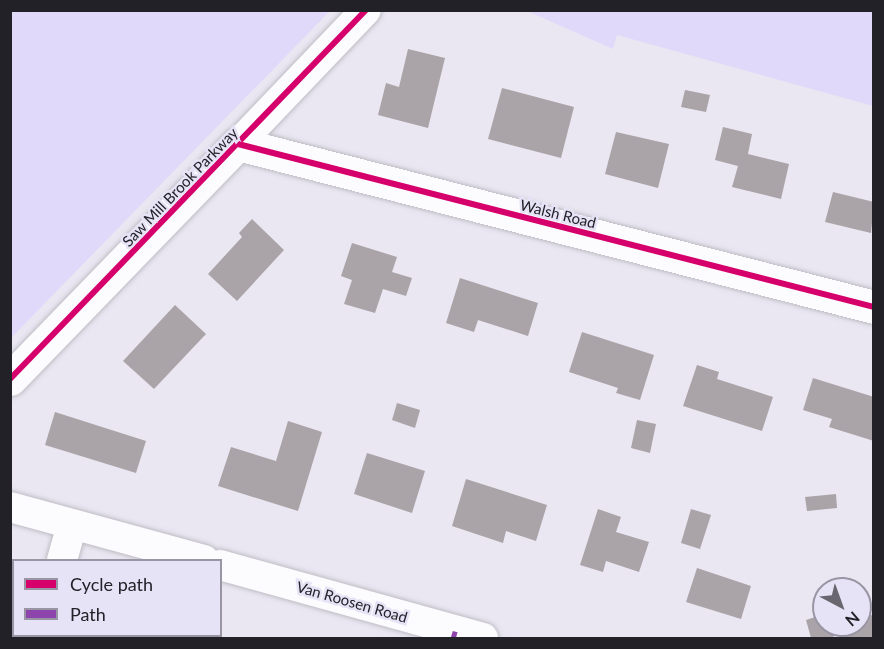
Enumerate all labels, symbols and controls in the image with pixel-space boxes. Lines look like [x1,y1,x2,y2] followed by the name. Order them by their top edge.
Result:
[118,124,242,250] street label: Saw Mill Brook Parkway
[518,196,598,232] street label: Walsh Road
[12,559,222,637] legend
[70,573,153,595] text: Cycle path
[812,577,872,637] north arrow
[294,578,410,626] street label: Van Roosen Road
[70,603,106,625] text: Path
[842,608,864,631] text: N

